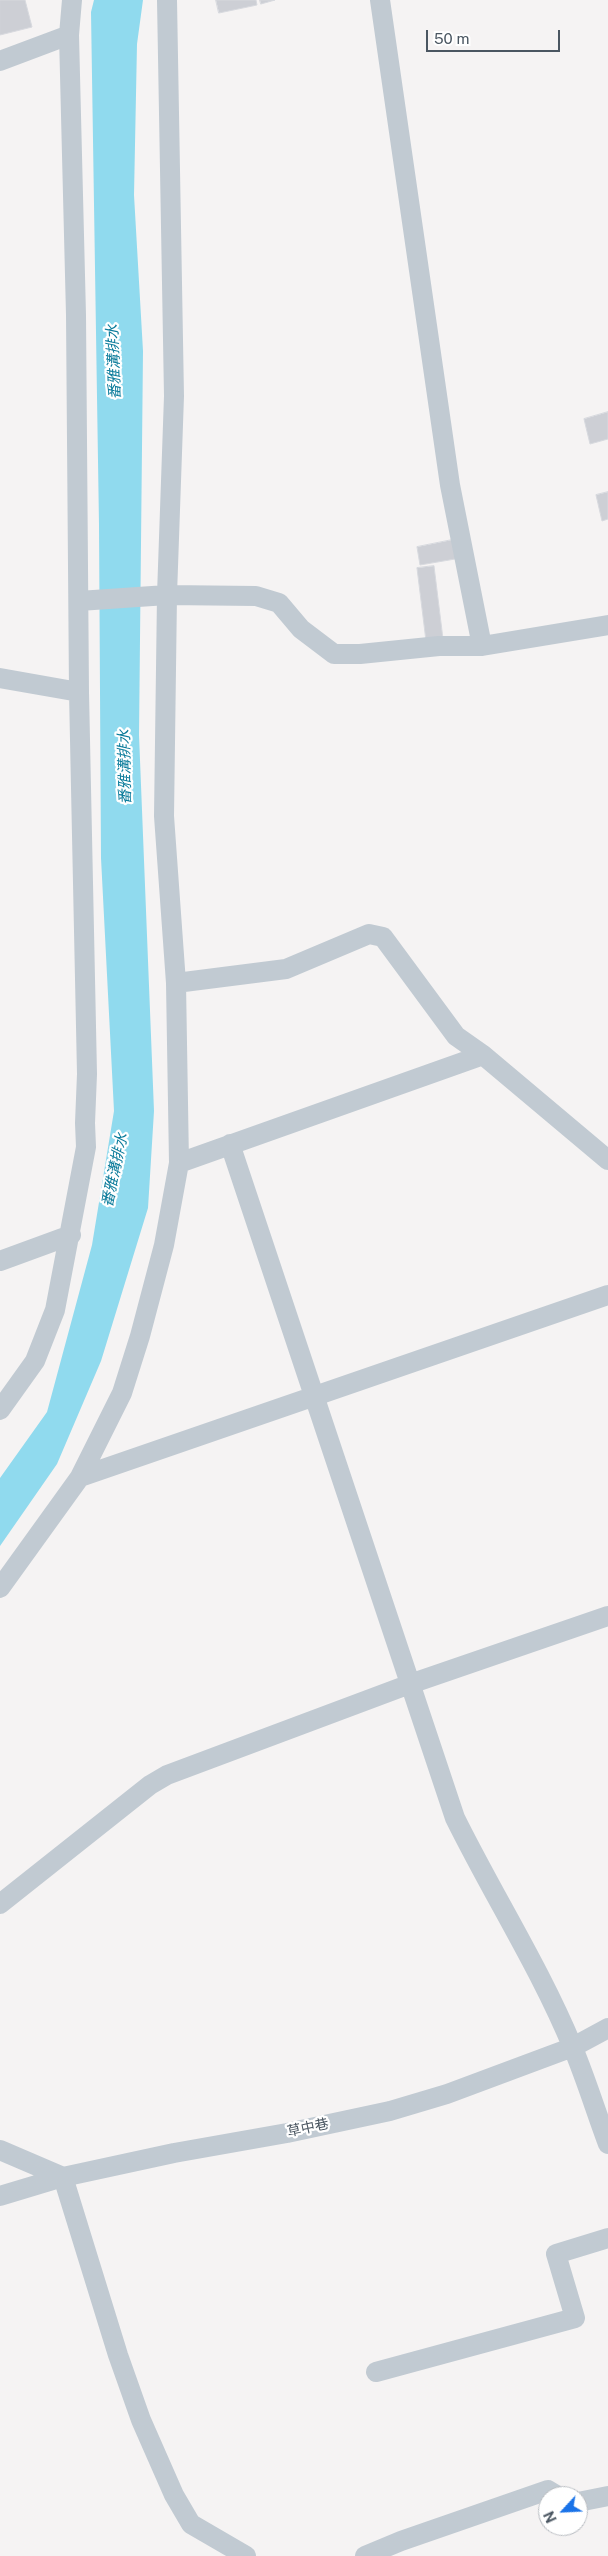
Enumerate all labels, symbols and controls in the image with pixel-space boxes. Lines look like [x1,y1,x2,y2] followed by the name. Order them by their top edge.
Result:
[428,20,562,52] scale bar
[434,30,469,47] text: 50 m
[104,324,124,400] water label: 番雅溝排水
[115,729,135,805] water label: 番雅溝排水
[98,1131,132,1209] water label: 番雅溝排水
[286,2115,330,2141] street label: 草中巷
[538,2486,588,2536] north arrow
[541,2509,560,2525] text: N

